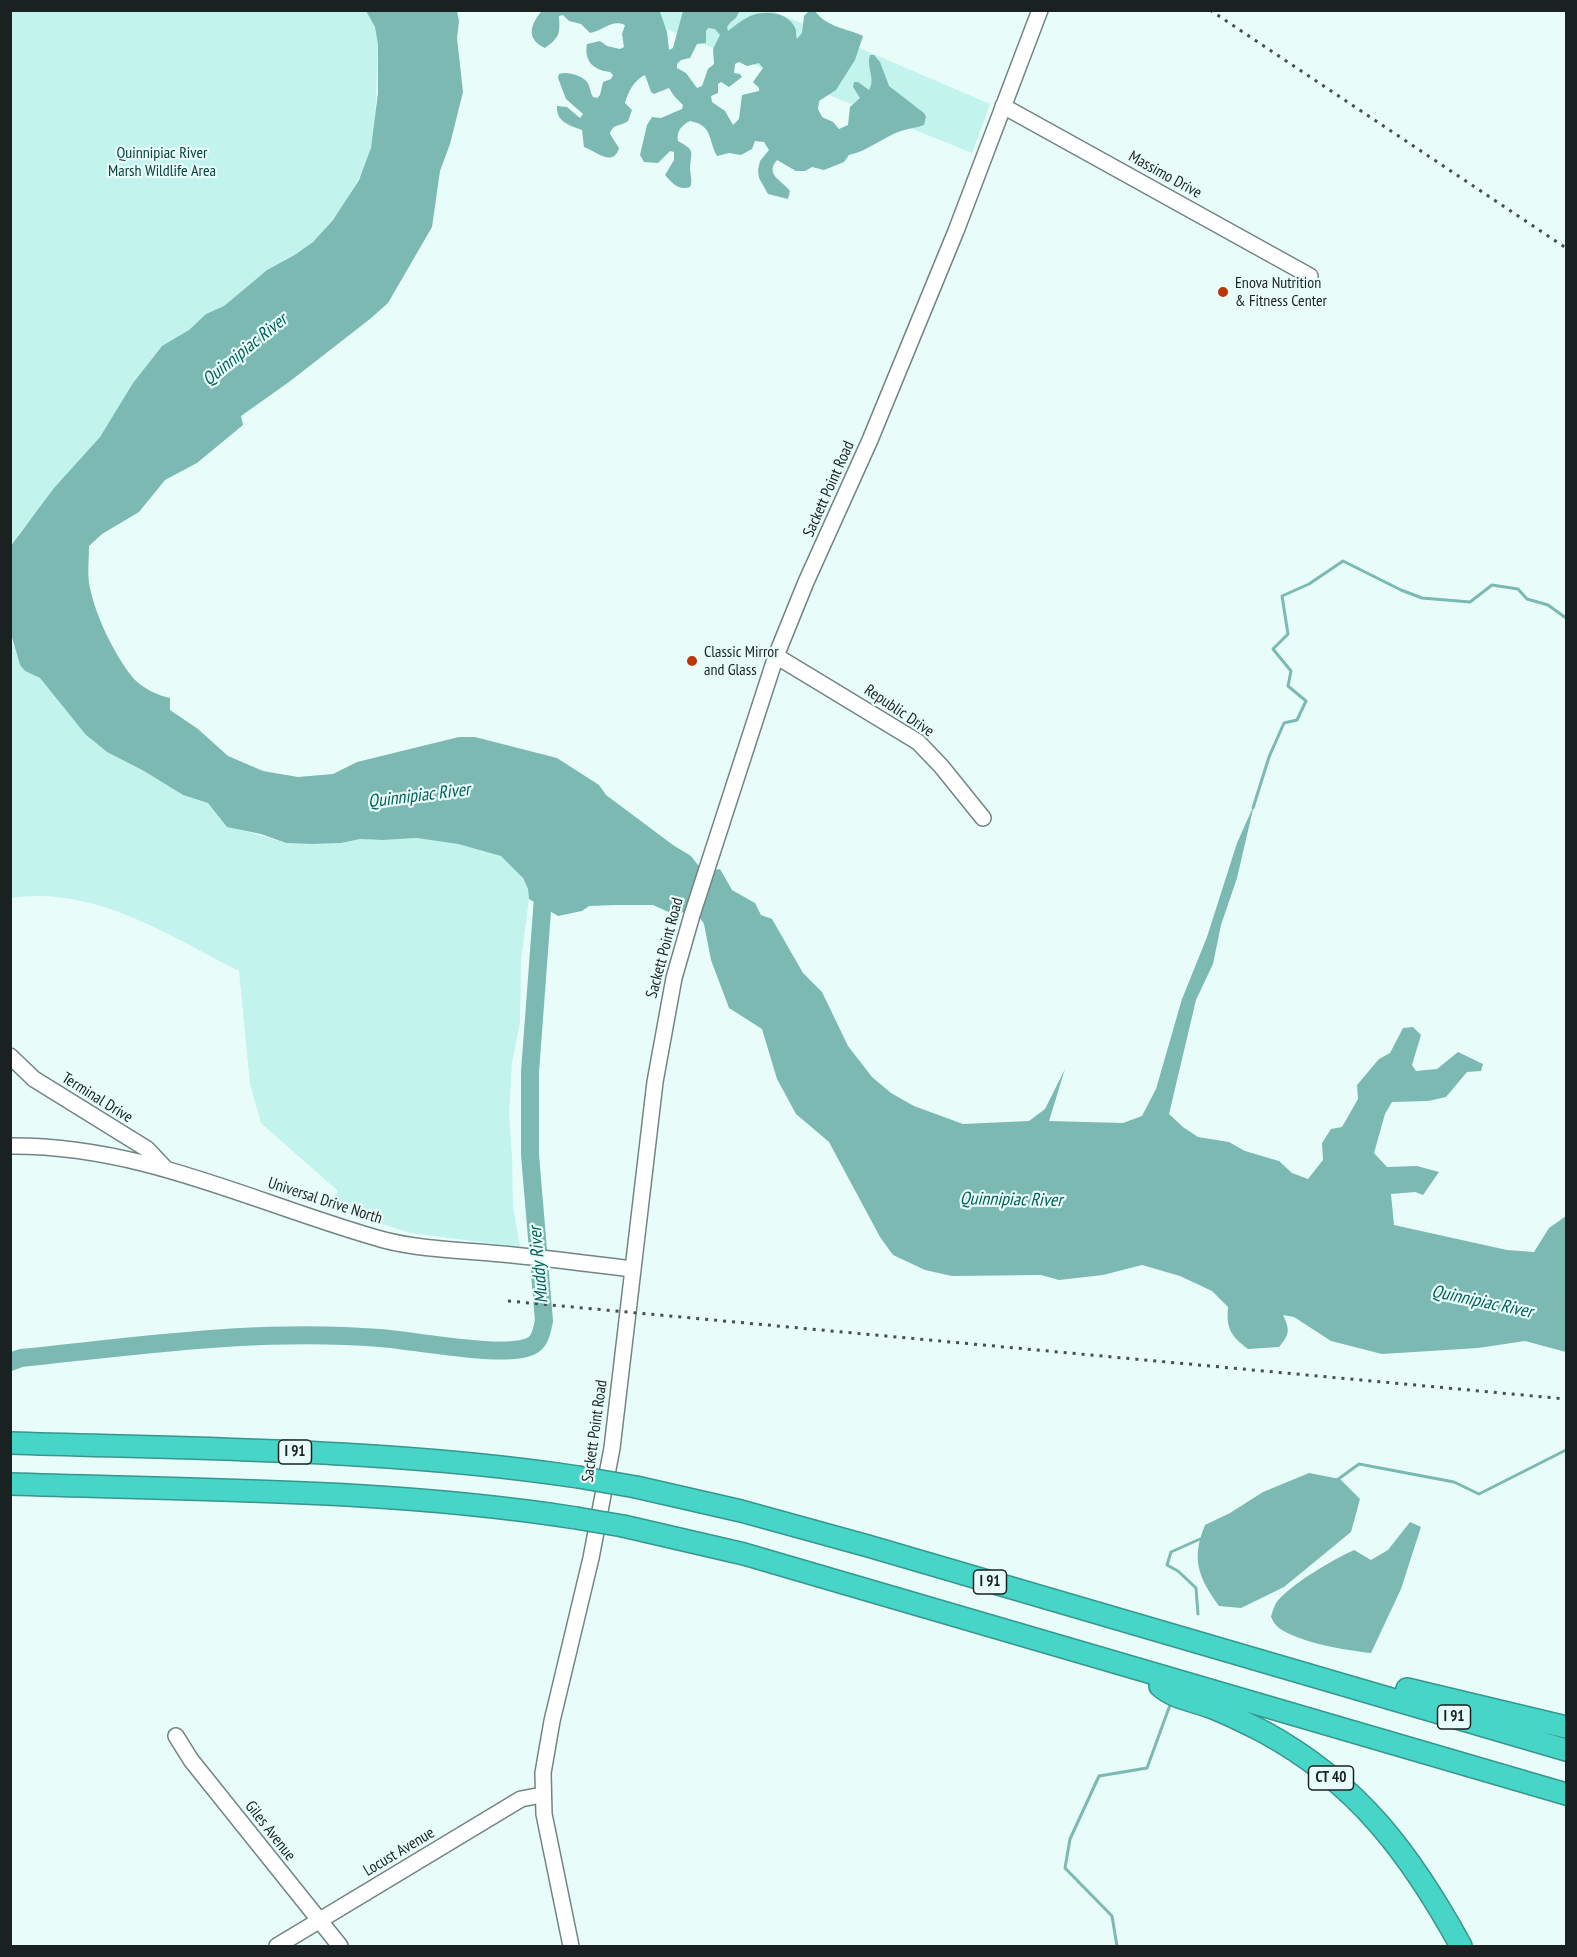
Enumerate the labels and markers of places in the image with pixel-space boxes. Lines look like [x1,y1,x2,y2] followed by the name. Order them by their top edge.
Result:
[1235,273,1327,311] place label: Enova Nutrition & Fitness Center
[1216,285,1230,299] marker: Enova Nutrition & Fitness Center
[704,642,779,680] place label: Classic Mirror and Glass
[685,654,699,668] marker: Classic Mirror and Glass

